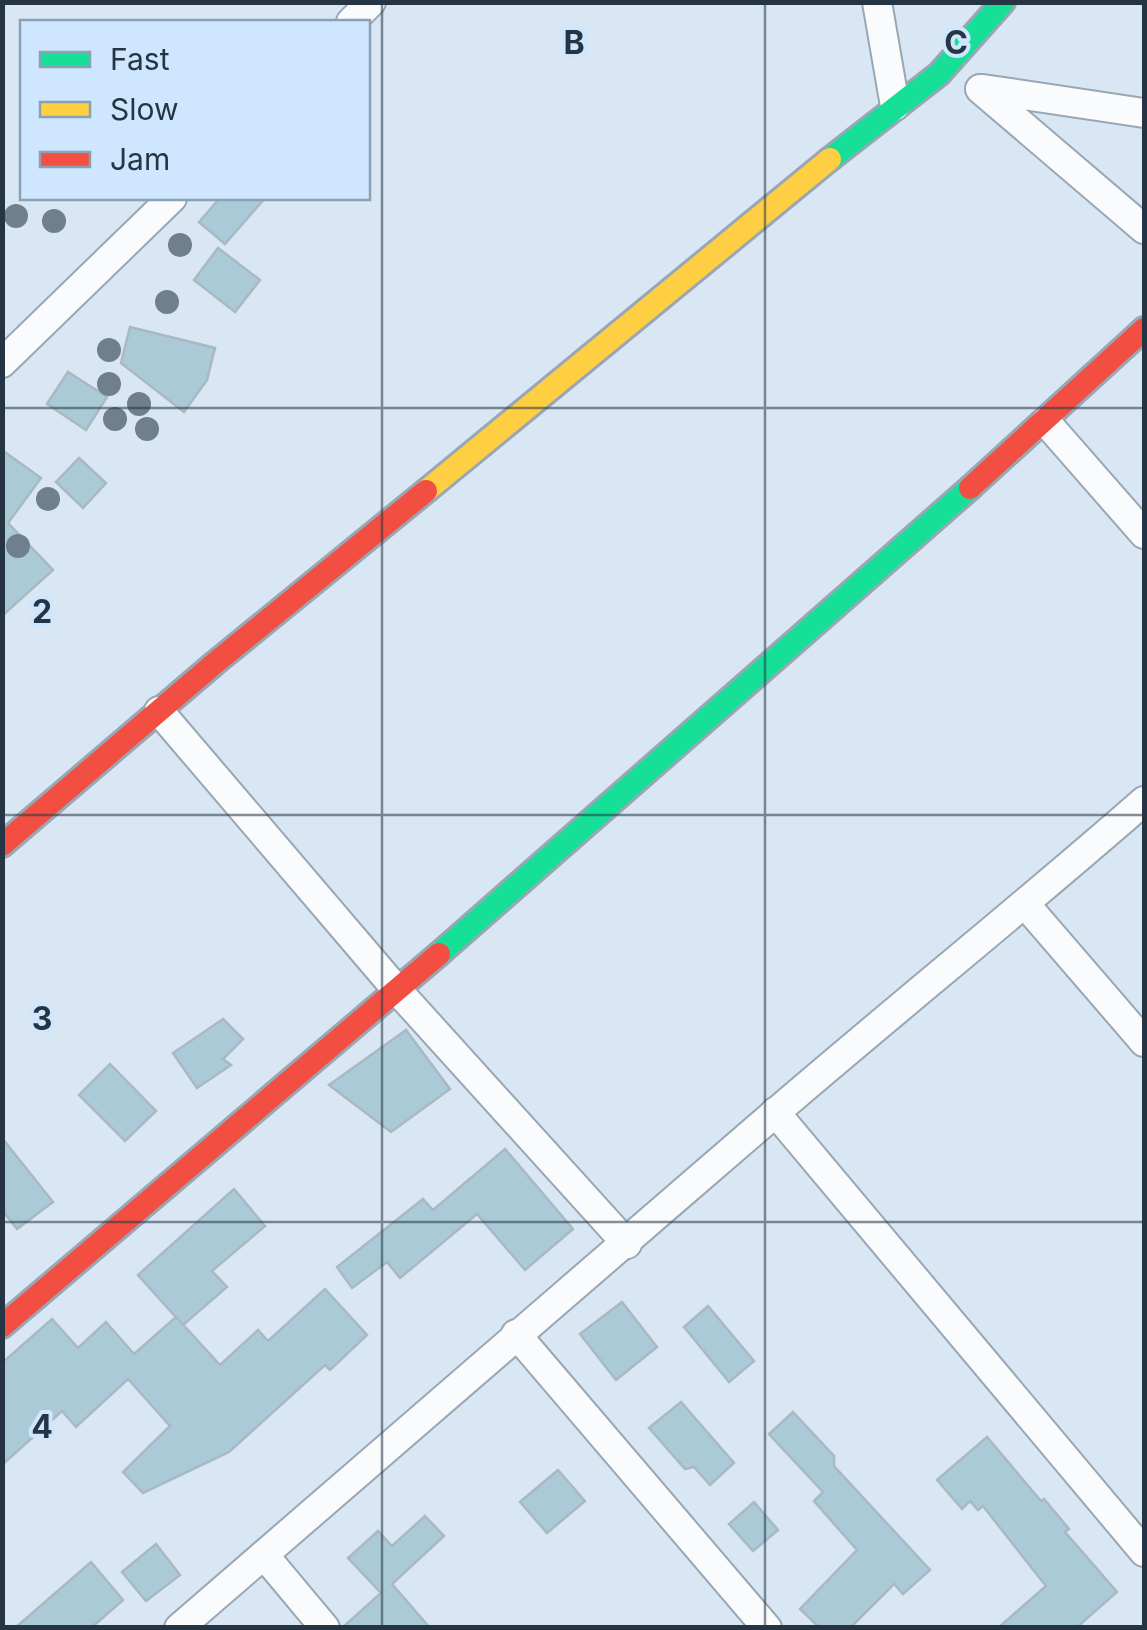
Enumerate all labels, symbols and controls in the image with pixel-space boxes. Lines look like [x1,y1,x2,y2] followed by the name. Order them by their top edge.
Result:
[20,20,370,200] legend
[563,23,585,62] text: B
[944,23,968,62] text: C
[110,41,170,77] text: Fast
[110,91,179,127] text: Slow
[110,141,170,177] text: Jam
[32,592,52,631] text: 2
[32,999,52,1038] text: 3
[31,1407,53,1446] text: 4

